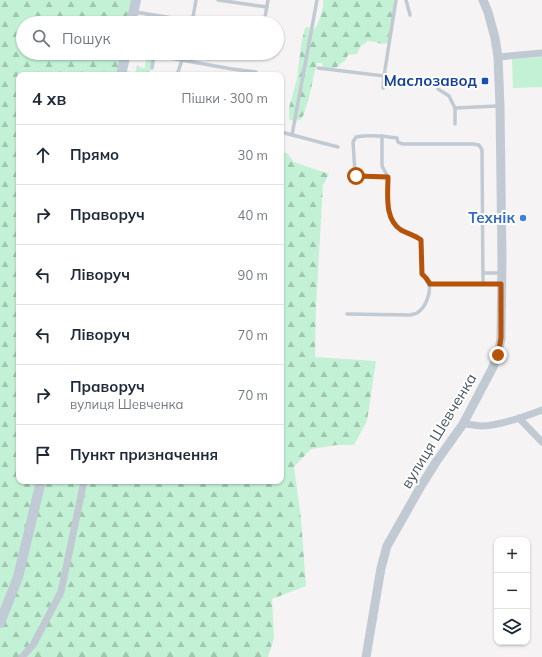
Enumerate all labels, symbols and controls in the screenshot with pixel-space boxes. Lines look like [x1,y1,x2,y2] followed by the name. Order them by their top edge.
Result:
[16,16,284,60] search box
[30,27,52,49] icon: search
[62,29,111,48] text: Пошук
[384,71,477,90] place label: Маслозавод
[480,76,490,86] marker: Маслозавод
[32,88,66,109] text: 4 хв
[181,90,268,106] text: Пішки · 300 m
[32,144,54,166] icon: ahead
[70,145,119,164] text: Прямо
[238,147,268,163] text: 30 m
[347,167,365,185] route start
[32,204,54,226] icon: right
[70,205,145,224] text: Праворуч
[238,207,268,223] text: 40 m
[468,208,515,227] place label: Технік
[518,213,528,223] marker: Технік
[32,264,54,286] icon: left
[70,265,130,284] text: Ліворуч
[238,267,268,283] text: 90 m
[32,324,54,346] icon: left
[70,325,130,344] text: Ліворуч
[238,327,268,343] text: 70 m
[489,346,507,364] route end
[397,370,480,492] street label: вулиця Шевченка
[70,377,145,396] text: Праворуч
[32,384,54,406] icon: right
[238,387,268,403] text: 70 m
[70,396,184,412] text: вулиця Шевченка
[32,444,54,466] icon: arrive
[70,445,218,464] text: Пункт призначення
[494,537,530,645] map controls
[494,537,530,573] button: +
[494,573,530,609] button: −
[494,609,530,645] button: layers

